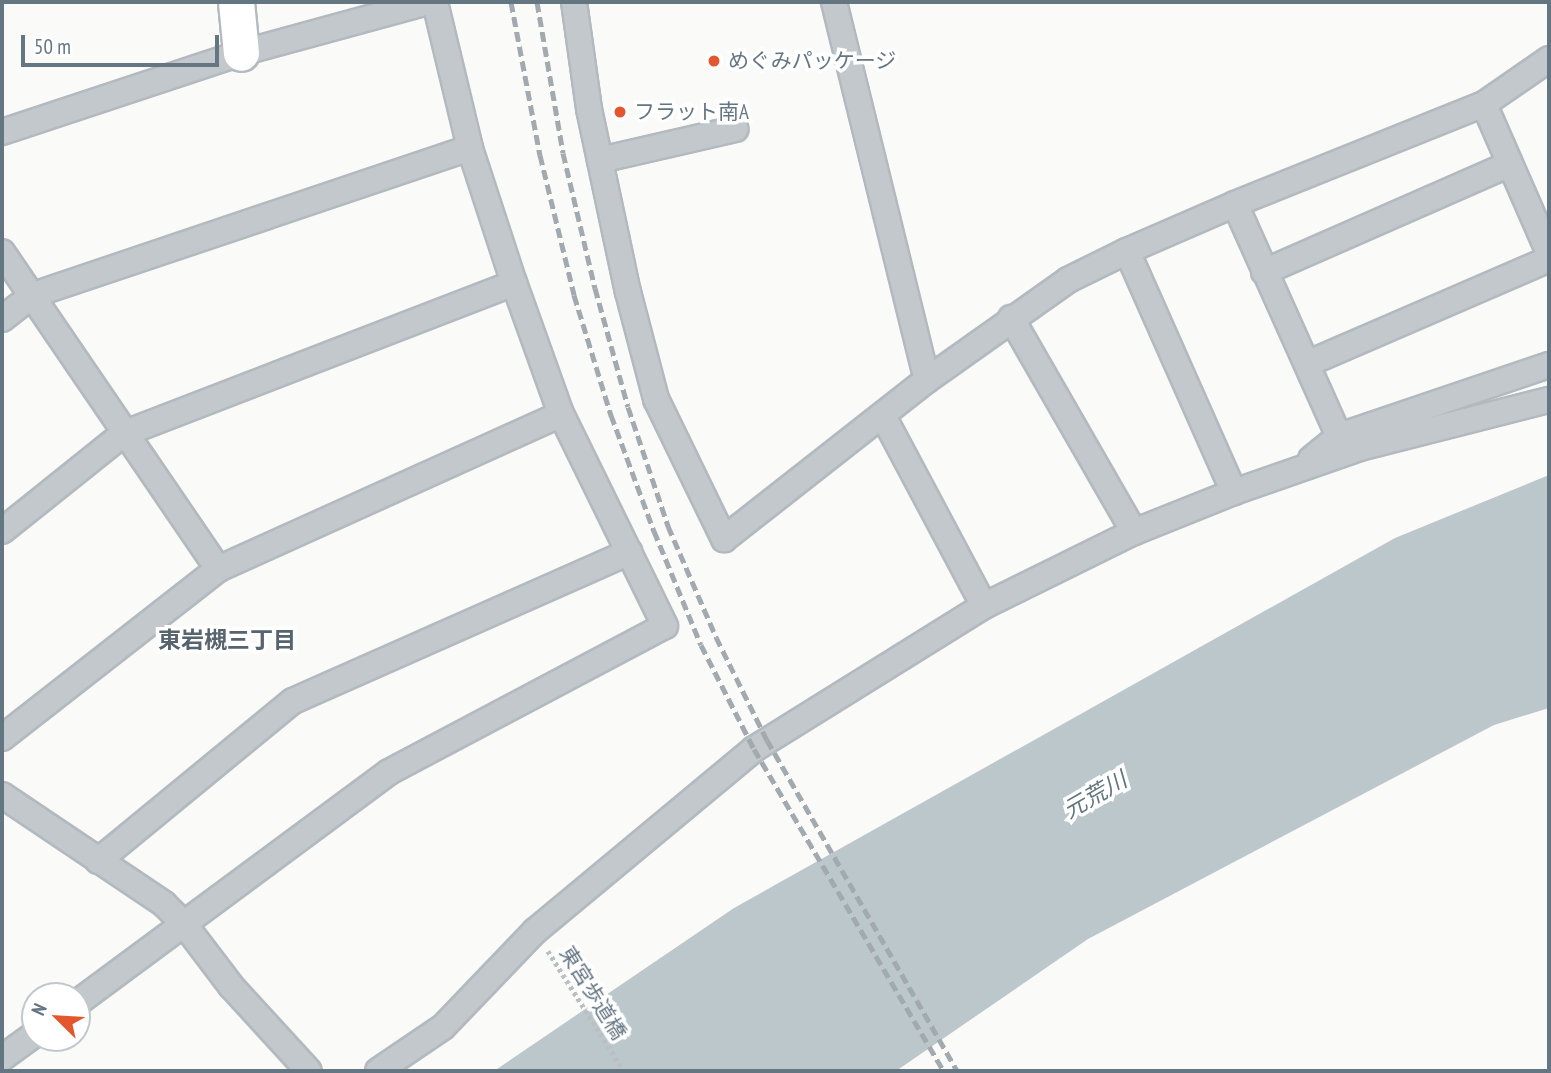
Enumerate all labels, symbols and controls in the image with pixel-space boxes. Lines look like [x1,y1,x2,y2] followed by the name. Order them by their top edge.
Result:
[24,21,222,65] scale bar
[34,33,71,60] text: 50 m
[728,48,896,74] place label: めぐみパッケージ
[706,53,722,69] marker: めぐみパッケージ
[634,99,749,125] place label: フラット南A
[612,104,628,120] marker: フラット南A
[158,626,296,654] district label: 東岩槻三丁目
[1058,766,1132,824] water label: 元荒川
[554,942,632,1044] street label: 東宮歩道橋
[21,982,91,1052] north arrow
[26,1000,52,1019] text: N

